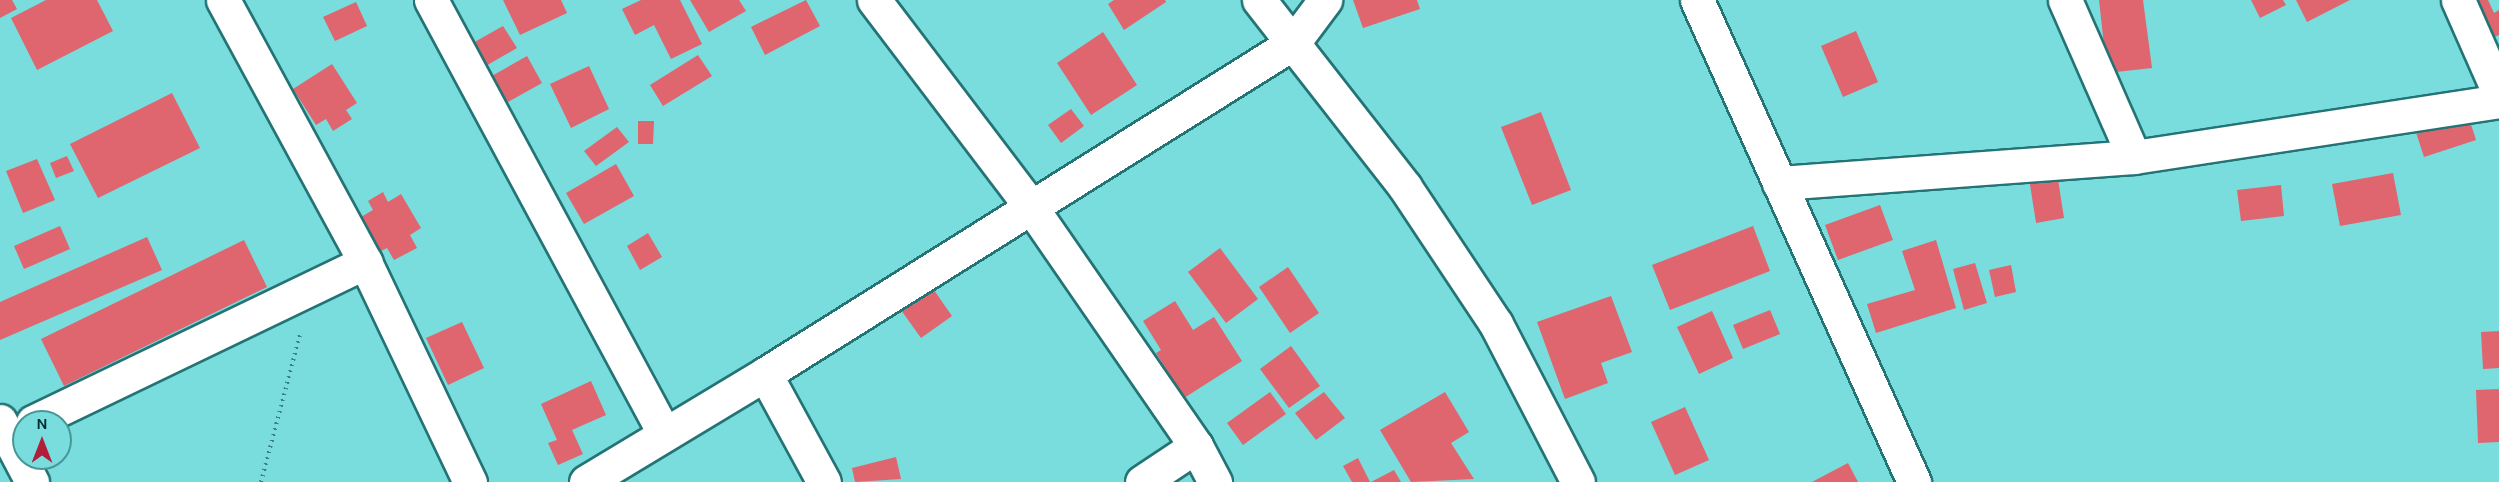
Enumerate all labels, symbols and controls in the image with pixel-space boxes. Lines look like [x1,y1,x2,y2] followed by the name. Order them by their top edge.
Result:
[12,410,72,470] north arrow
[36,414,48,433] text: N

